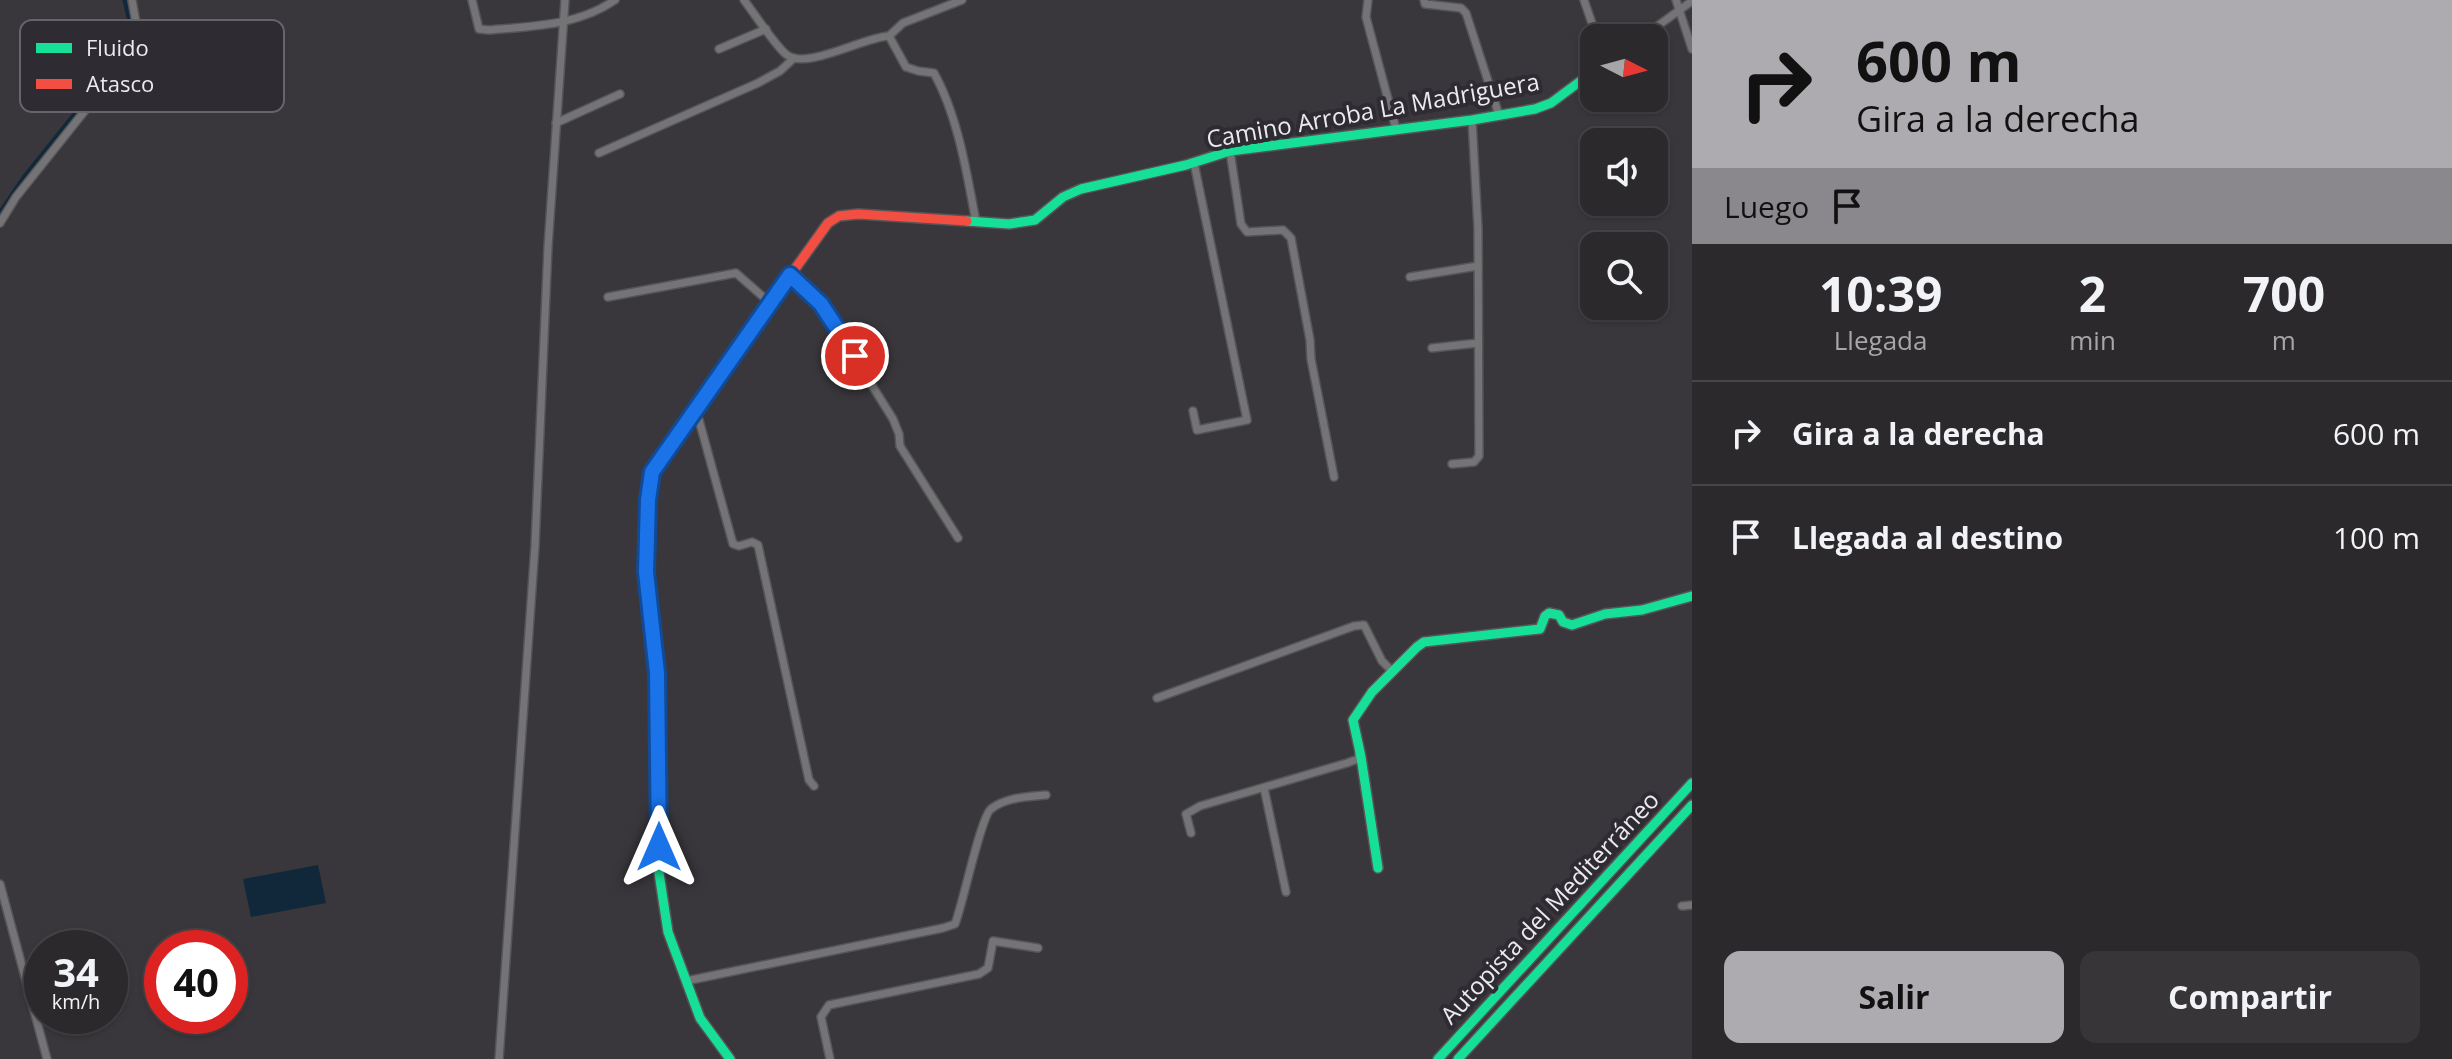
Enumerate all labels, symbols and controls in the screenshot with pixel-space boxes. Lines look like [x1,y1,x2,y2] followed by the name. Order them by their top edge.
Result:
[20,20,284,112] legend
[1856,22,2022,98] text: 600 m
[1580,24,1668,112] north arrow
[1580,24,1668,320] map controls
[86,32,149,62] text: Fluido
[1724,32,1828,136] icon: right
[1204,64,1542,155] street label: Camino Arroba La Madriguera
[86,68,154,98] text: Atasco
[1856,94,2140,143] text: Gira a la derecha
[1580,128,1668,216] button: sound
[1825,184,1869,228] icon: arrive
[1724,186,1809,227] text: Luego
[1580,232,1668,320] button: search
[1819,261,1942,326] text: 10:39
[2079,261,2106,326] text: 2
[2243,261,2325,326] text: 700
[821,322,889,390] pin
[1834,322,1927,358] text: Llegada
[2069,322,2116,358] text: min
[2272,322,2296,358] text: m
[833,334,877,378] icon: arrive
[1724,411,1768,455] icon: right
[1792,413,2045,454] text: Gira a la derecha
[2333,413,2420,454] text: 600 m
[1724,515,1768,559] icon: arrive
[1792,517,2063,558] text: Llegada al destino
[2333,517,2420,558] text: 100 m
[1432,783,1666,1031] street label: Autopista del Mediterráneo
[617,805,701,889] position arrow
[144,930,248,1034] speed limit sign: 40
[53,944,99,999] text: 34
[1724,951,2064,1043] button: Salir
[2080,951,2420,1043] button: Compartir
[52,988,100,1015] text: km/h

